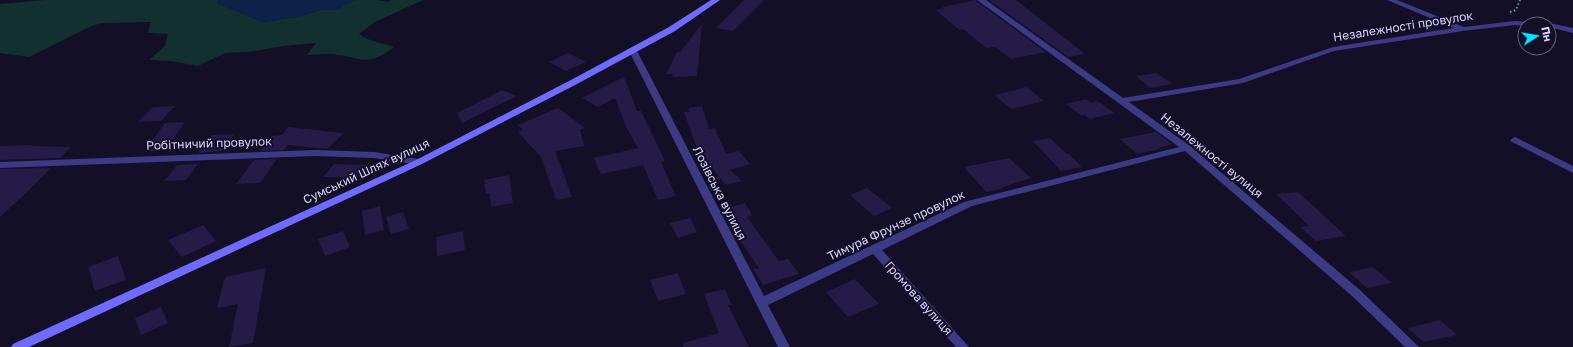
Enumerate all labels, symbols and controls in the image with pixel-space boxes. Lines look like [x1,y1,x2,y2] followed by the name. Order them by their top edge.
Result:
[1332,8,1474,44] street label: Незалежності провулок
[1517,16,1557,56] north arrow
[1539,25,1555,43] text: Пн
[1158,109,1266,201] street label: Незалежності вулиця
[146,133,272,153] street label: Робітничий провулок
[300,135,432,207] street label: Сумський Шлях вулиця
[690,144,750,242] street label: Лозівська вулиця
[825,186,967,263] street label: Тимура Фрунзе провулок
[882,258,956,338] street label: Громова вулиця

